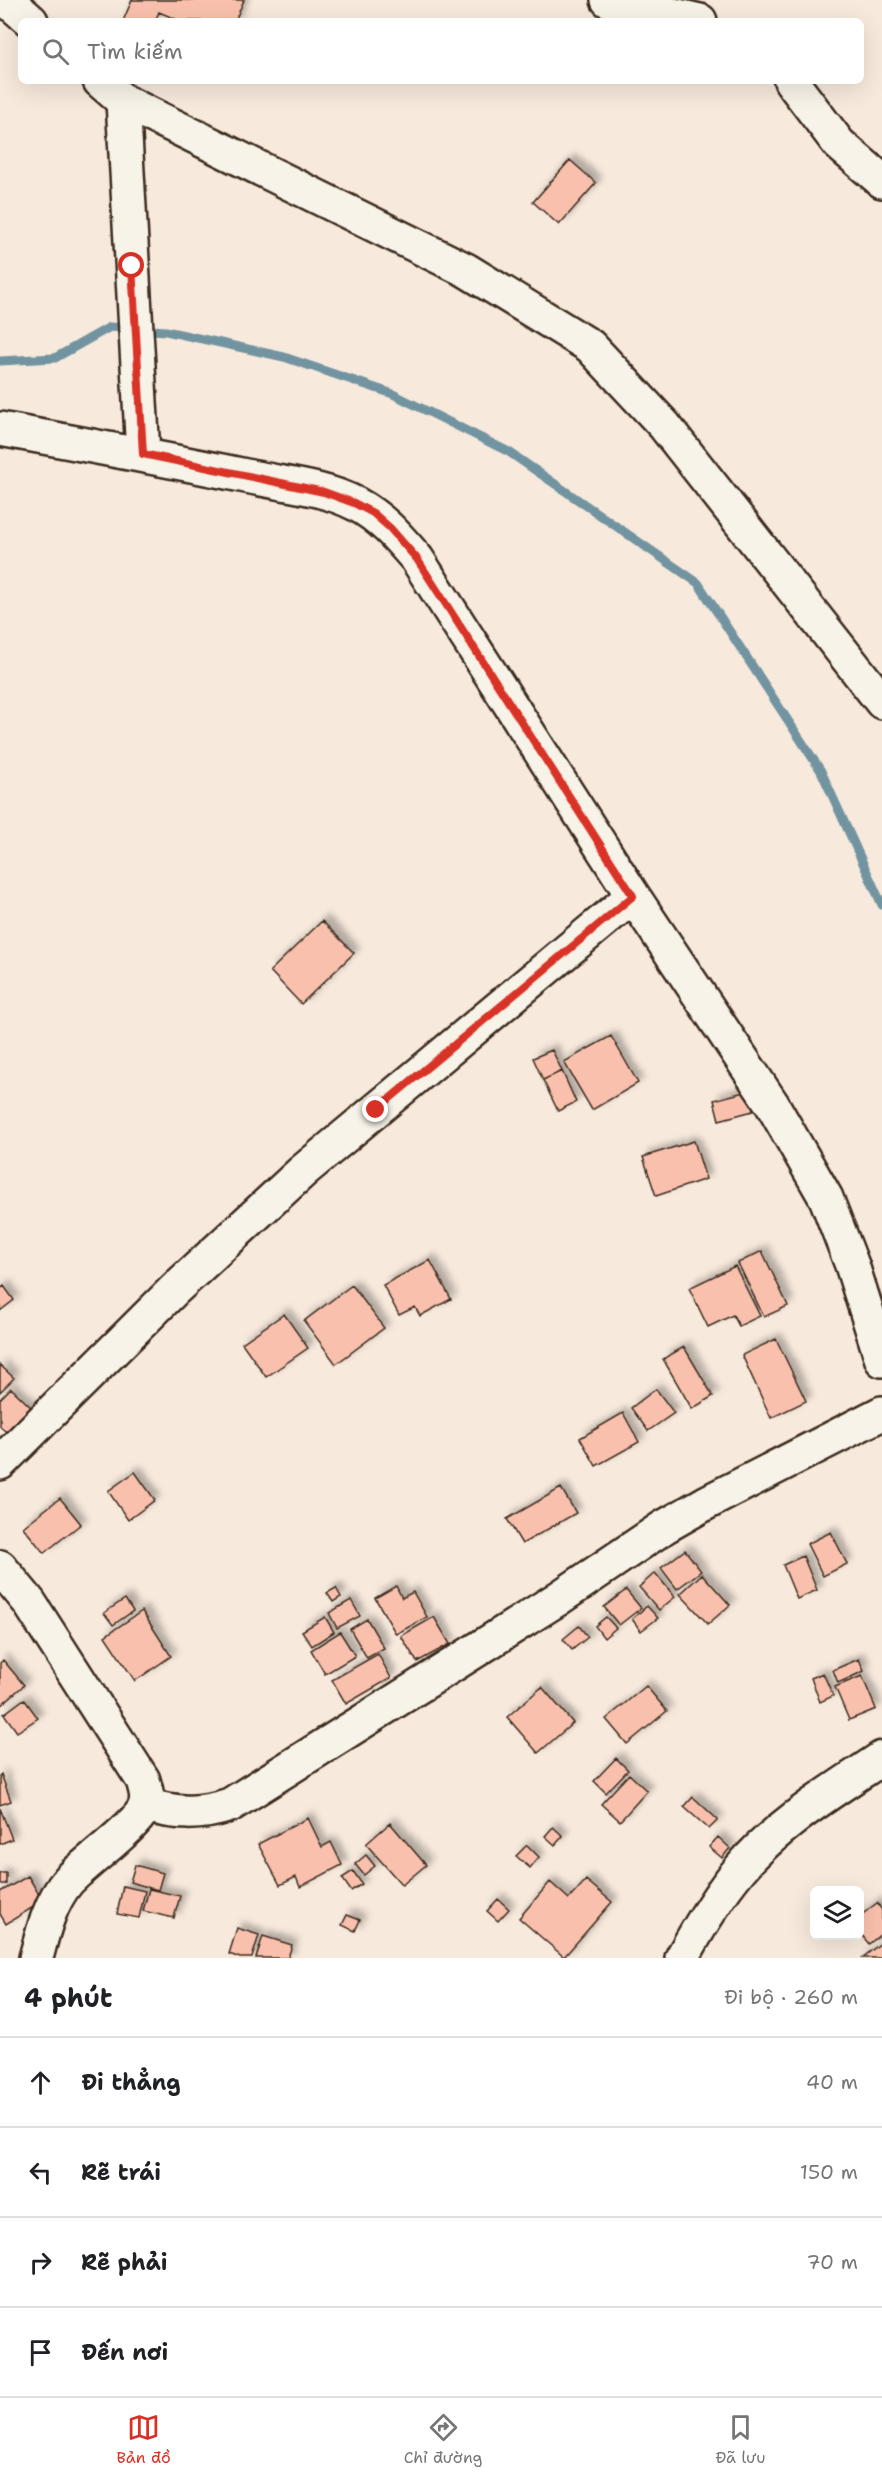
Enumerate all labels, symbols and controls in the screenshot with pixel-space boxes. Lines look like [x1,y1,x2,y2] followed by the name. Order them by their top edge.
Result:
[18,18,864,84] search box
[39,35,72,68] icon: search
[87,37,183,66] text: Tìm kiếm
[118,252,144,278] route start
[362,1096,388,1122] route end
[810,1886,864,1940] map controls
[810,1886,864,1940] button: layers
[24,1980,113,2015] text: 4 phút
[724,1984,858,2010] text: Đi bộ · 260 m
[24,2066,57,2099] icon: ahead
[81,2068,181,2097] text: Đi thẳng
[806,2069,858,2095] text: 40 m
[24,2156,57,2189] icon: left
[81,2158,161,2187] text: Rẽ trái
[800,2159,858,2185] text: 150 m
[24,2246,57,2279] icon: right
[81,2248,167,2277] text: Rẽ phải
[806,2249,858,2275] text: 70 m
[24,2336,57,2369] icon: arrive
[81,2338,168,2367] text: Đến nơi
[117,2411,171,2468] tab: Bản đồ
[404,2411,482,2468] tab: Chỉ đường
[715,2411,765,2468] tab: Đã lưu

